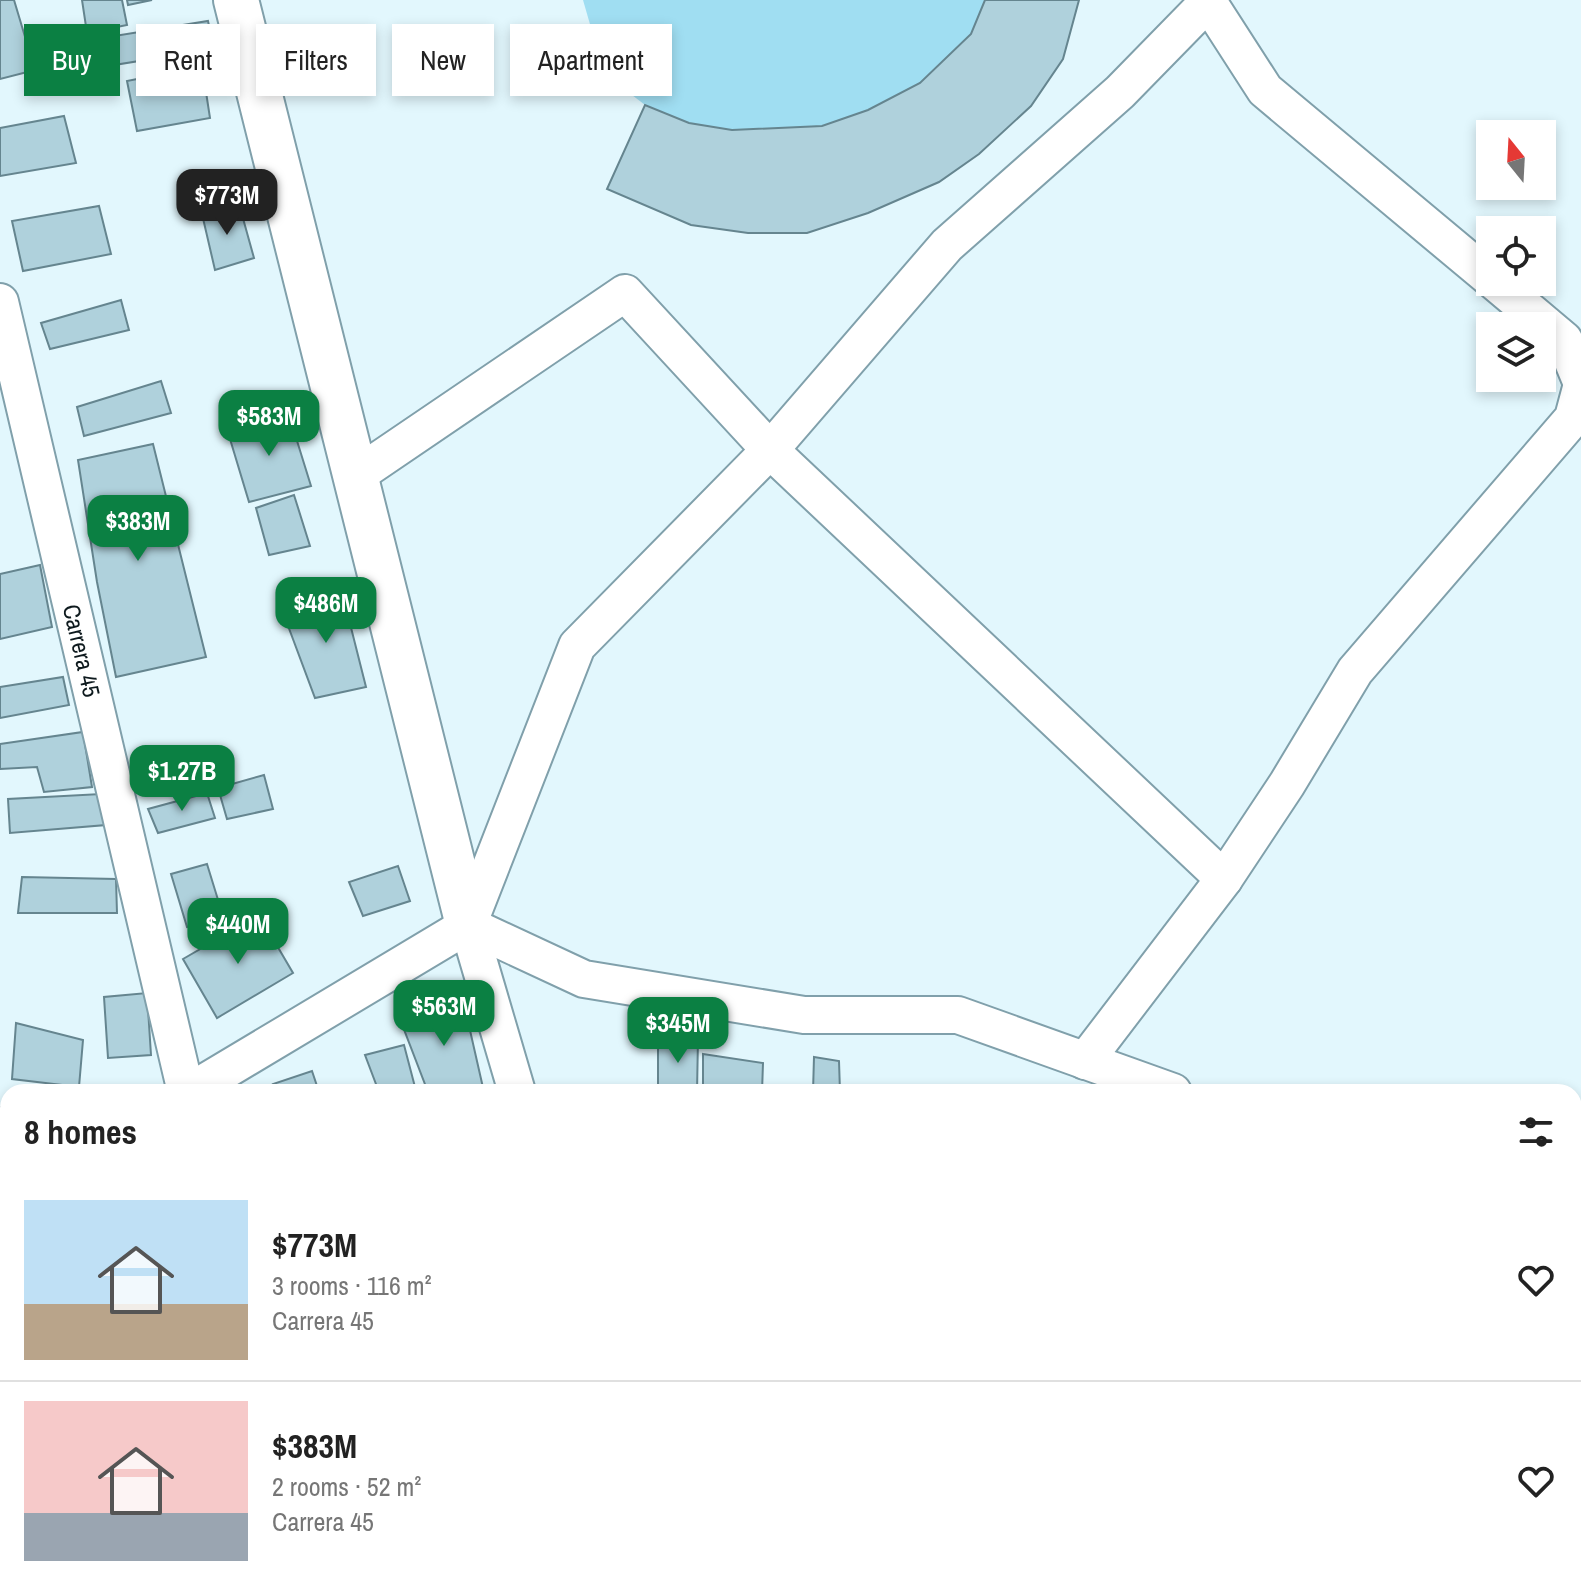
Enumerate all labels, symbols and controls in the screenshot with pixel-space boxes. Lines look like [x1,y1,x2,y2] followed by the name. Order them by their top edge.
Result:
[24,24,120,96] chip: Buy
[136,24,240,96] chip: Rent
[256,24,376,96] chip: Filters
[392,24,494,96] chip: New
[510,24,672,96] chip: Apartment
[1476,120,1556,200] north arrow
[1476,120,1556,392] map controls
[171,169,283,237] pin: $773M
[194,177,260,212] text: $773M
[1476,216,1556,296] button: locate
[1476,312,1556,392] button: layers
[213,390,325,458] pin: $583M
[236,398,302,433] text: $583M
[82,495,194,563] pin: $383M
[105,503,171,538] text: $383M
[270,577,382,645] pin: $486M
[293,585,359,620] text: $486M
[56,601,108,700] street label: Carrera 45
[117,745,247,813] pin: $1.27B
[148,753,216,788] text: $1.27B
[182,898,294,966] pin: $440M
[205,906,271,941] text: $440M
[388,980,500,1048] pin: $563M
[411,988,477,1023] text: $563M
[622,997,734,1065] pin: $345M
[645,1005,711,1040] text: $345M
[24,1109,137,1155] text: 8 homes
[1514,1110,1558,1154] icon: filters
[272,1222,357,1268] text: $773M
[88,1232,184,1328] icon: home
[1514,1258,1558,1302] icon: heart
[272,1268,432,1303] text: 3 rooms · 116 m²
[272,1303,374,1338] text: Carrera 45
[272,1423,357,1469] text: $383M
[88,1433,184,1529] icon: home
[1514,1459,1558,1503] icon: heart
[272,1469,421,1504] text: 2 rooms · 52 m²
[272,1504,374,1539] text: Carrera 45

